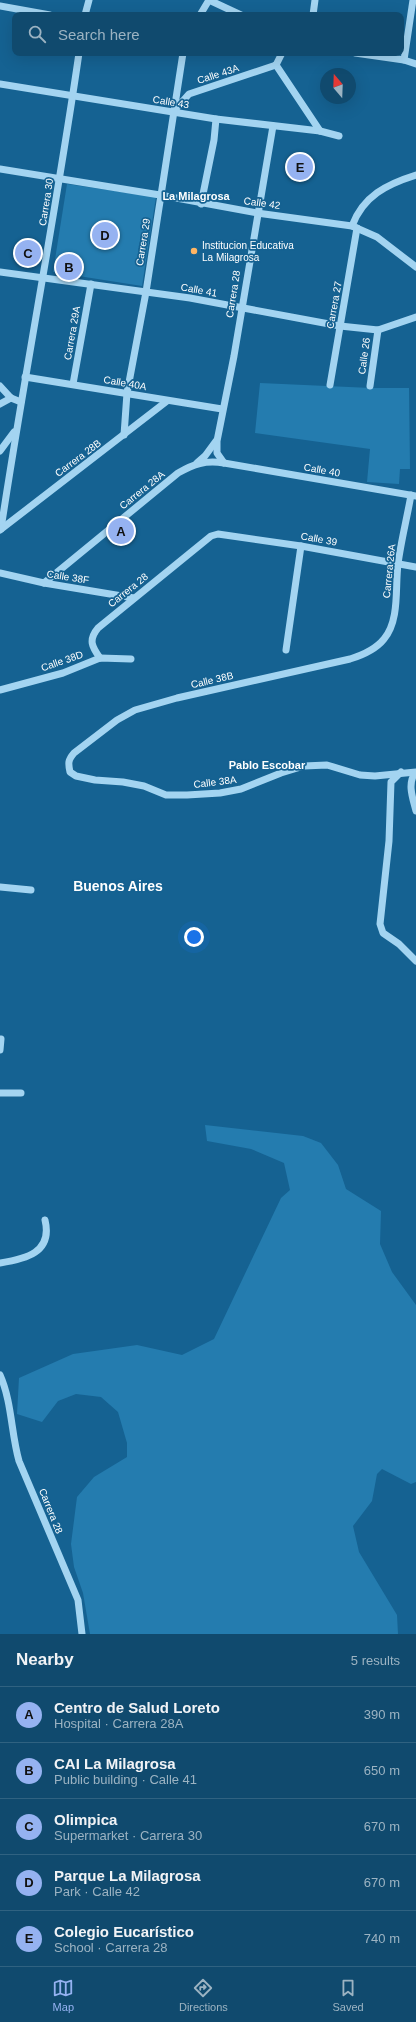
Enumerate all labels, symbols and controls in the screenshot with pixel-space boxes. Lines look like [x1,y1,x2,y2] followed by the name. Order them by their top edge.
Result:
[12,12,404,56] search box
[26,23,48,45] icon: search
[58,26,140,43] text: Search here
[196,62,241,86] street label: Calle 43A
[320,68,356,104] north arrow
[152,94,190,110] street label: Calle 43
[287,152,313,182] pin: E
[37,177,55,226] street label: Carrera 30
[162,190,230,202] district label: La Milagrosa
[243,195,281,211] street label: Calle 42
[134,217,152,266] street label: Carrera 29
[92,220,118,250] pin: D
[15,238,41,268] pin: C
[202,240,294,263] place label: Institucion Educativa La Milagrosa
[189,246,199,256] marker: Institucion Educativa La Milagrosa
[56,252,82,282] pin: B
[224,269,242,318] street label: Carrera 28
[324,280,344,329] street label: Carrera 27
[180,281,218,299] street label: Calle 41
[62,305,82,361] street label: Carrera 29A
[356,337,372,375] street label: Calle 26
[103,374,148,392] street label: Calle 40A
[53,437,103,479] street label: Carrera 28B
[303,461,341,479] street label: Calle 40
[117,468,167,511] street label: Carrera 28A
[108,516,134,546] pin: A
[300,530,338,548] street label: Calle 39
[381,543,397,599] street label: Carrera 26A
[46,568,90,586] street label: Calle 38F
[106,570,150,609] street label: Carrera 28
[39,649,85,673] street label: Calle 38D
[190,670,235,690] street label: Calle 38B
[229,759,306,771] district label: Pablo Escobar
[193,774,238,790] street label: Calle 38A
[73,878,163,894] district label: Buenos Aires
[184,927,204,947] your location
[37,1487,65,1536] street label: Carrera 28
[16,1650,74,1669] text: Nearby
[351,1653,400,1668] text: 5 results
[54,1699,220,1716] text: Centro de Salud Loreto
[24,1707,34,1722] text: A
[364,1707,400,1722] text: 390 m
[54,1716,183,1731] text: Hospital · Carrera 28A
[54,1755,176,1772] text: CAI La Milagrosa
[24,1763,34,1778] text: B
[364,1763,400,1778] text: 650 m
[54,1772,197,1787] text: Public building · Calle 41
[54,1811,117,1828] text: Olimpica
[24,1819,34,1834] text: C
[364,1819,400,1834] text: 670 m
[54,1828,202,1843] text: Supermarket · Carrera 30
[54,1867,201,1884] text: Parque La Milagrosa
[24,1875,34,1890] text: D
[364,1875,400,1890] text: 670 m
[54,1884,140,1899] text: Park · Calle 42
[54,1923,194,1940] text: Colegio Eucarístico
[25,1931,33,1946] text: E
[364,1931,400,1946] text: 740 m
[54,1940,167,1955] text: School · Carrera 28
[52,1977,74,2013] tab: Map
[179,1977,228,2013] tab: Directions
[332,1977,364,2013] tab: Saved

